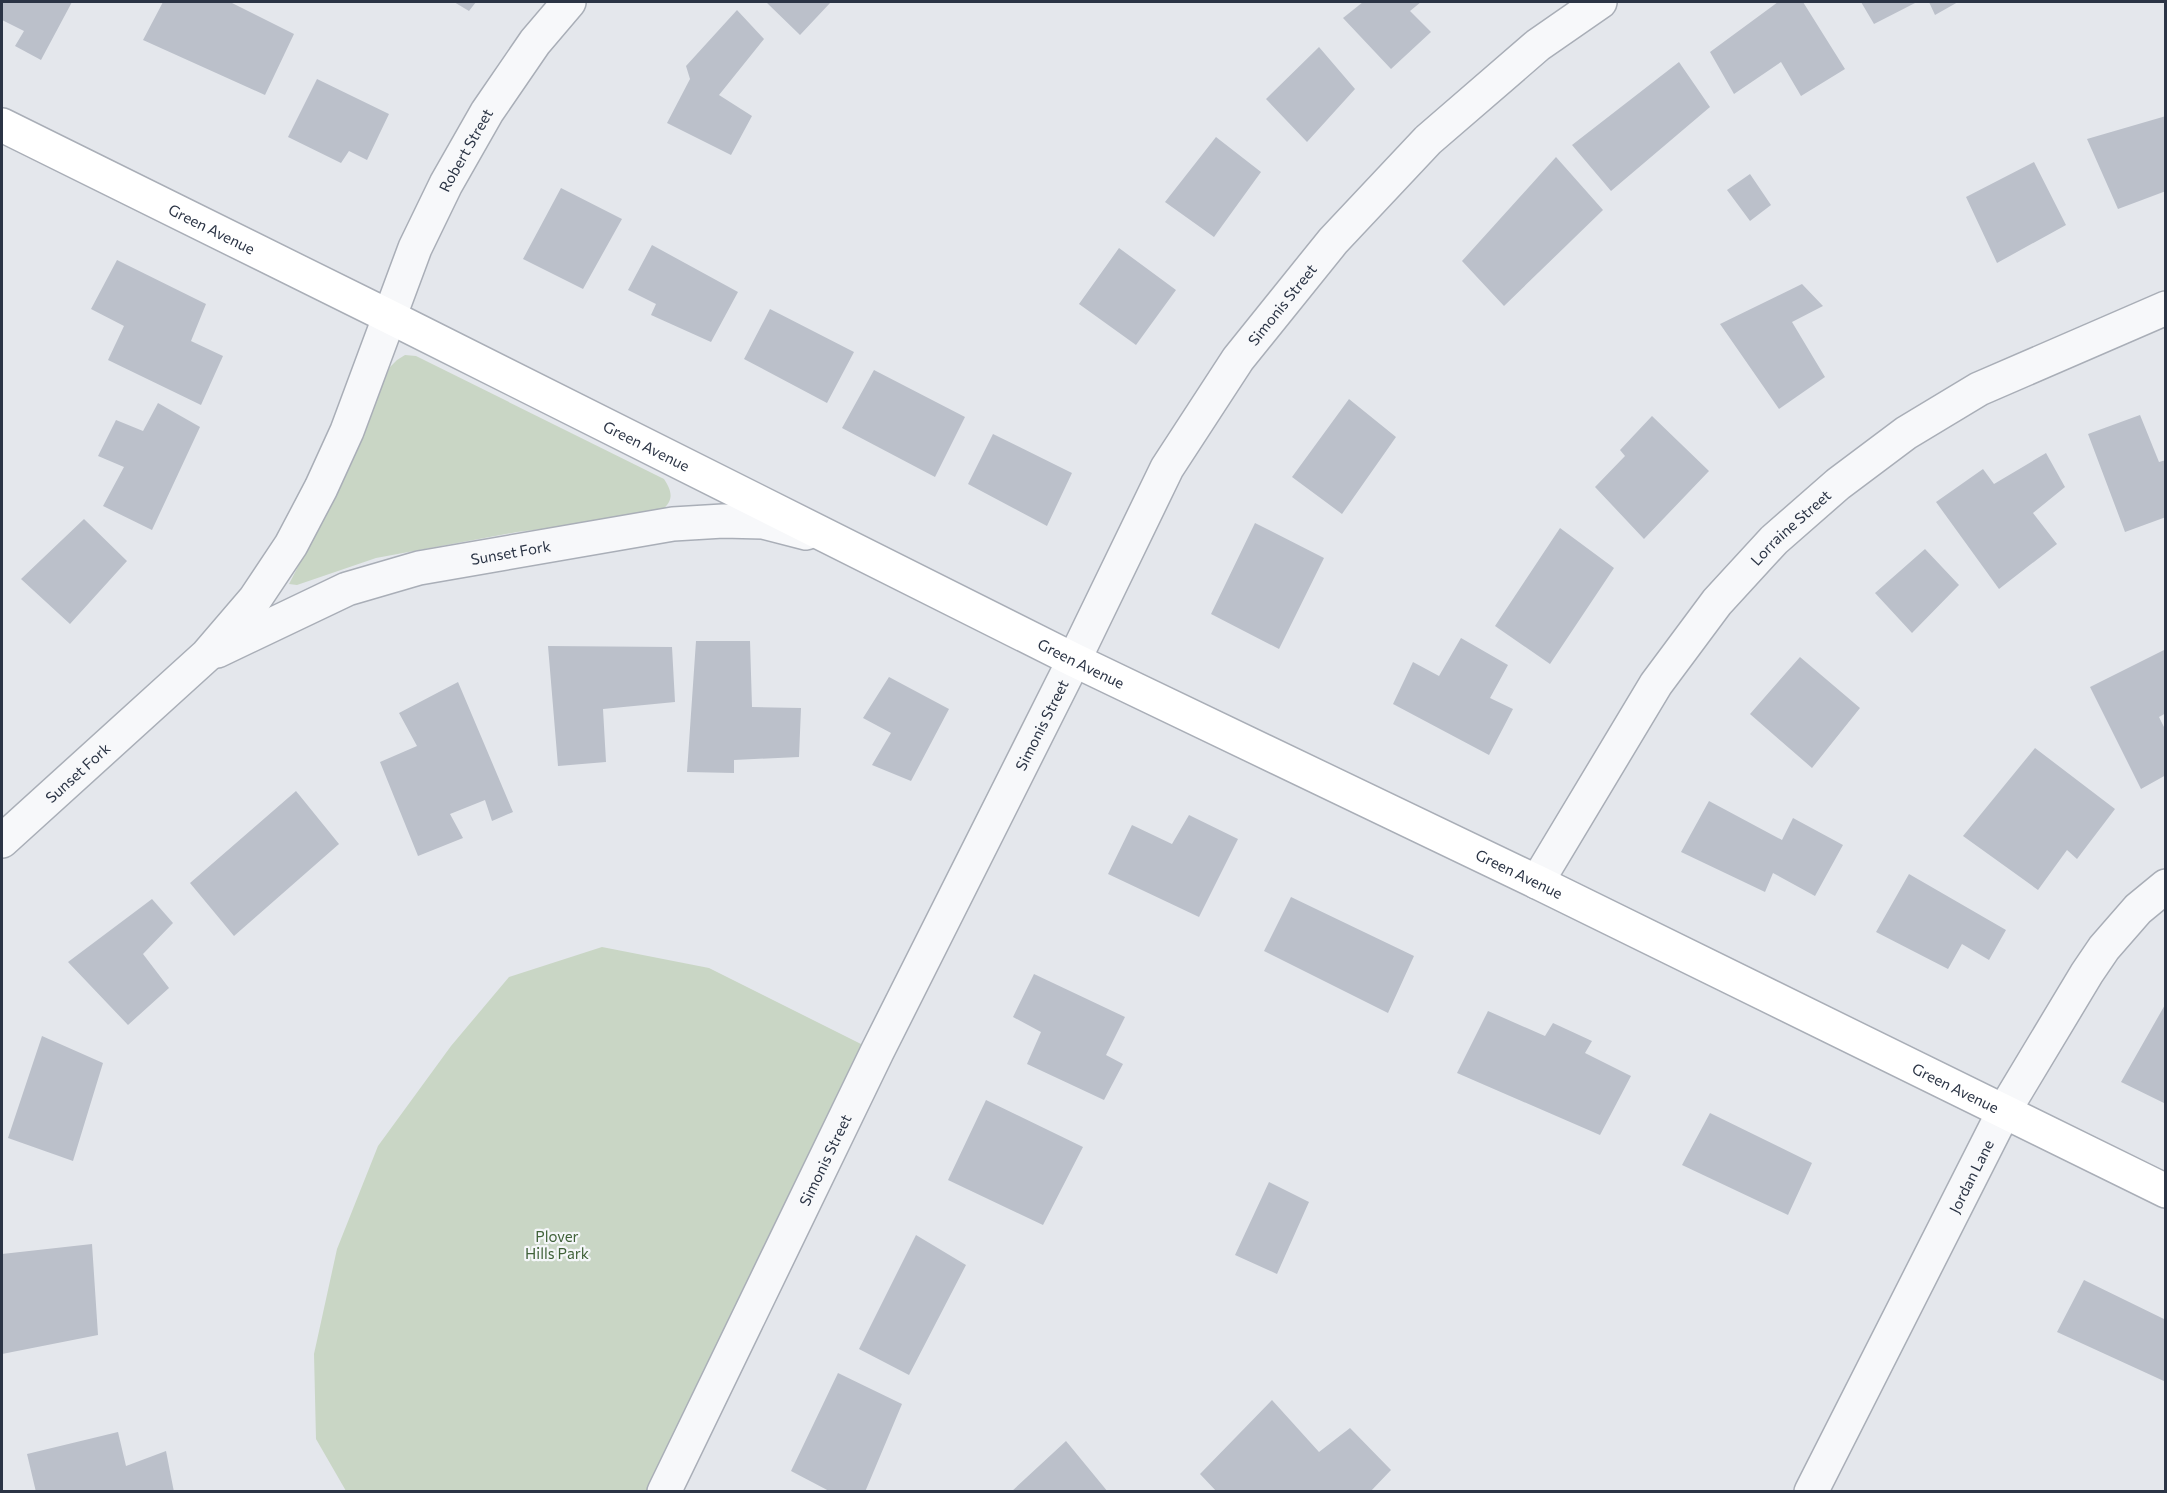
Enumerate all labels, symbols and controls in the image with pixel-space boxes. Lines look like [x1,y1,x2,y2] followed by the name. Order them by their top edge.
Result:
[435,105,496,194] street label: Robert Street
[166,200,258,258] street label: Green Avenue
[1244,260,1320,349] street label: Simonis Street
[601,417,693,475] street label: Green Avenue
[1746,486,1834,569] street label: Lorraine Street
[469,536,552,568] street label: Sunset Fork
[1035,634,1128,692] street label: Green Avenue
[1011,676,1072,773] street label: Simonis Street
[42,739,114,806] street label: Sunset Fork
[1473,845,1566,902] street label: Green Avenue
[1909,1059,2002,1117] street label: Green Avenue
[795,1111,855,1209] street label: Simonis Street
[1945,1136,1997,1216] street label: Jordan Lane
[525,1227,589,1262] park label: Plover Hills Park

